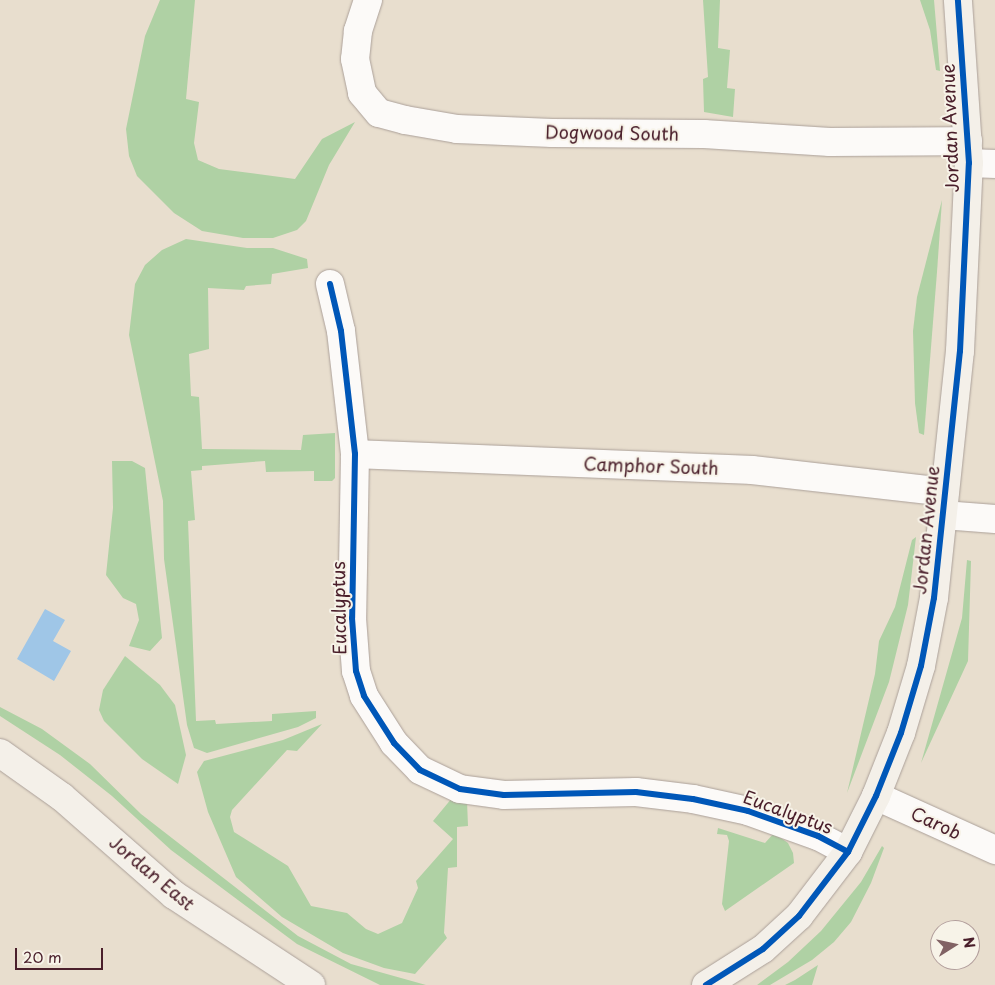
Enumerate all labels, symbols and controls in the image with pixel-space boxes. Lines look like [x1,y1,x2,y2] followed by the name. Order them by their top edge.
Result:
[937,64,963,192] street label: Jordan Avenue
[545,121,679,145] street label: Dogwood South
[583,453,719,479] street label: Camphor South
[909,465,943,595] street label: Jordan Avenue
[327,561,351,655] street label: Eucalyptus
[740,786,836,838] street label: Eucalyptus
[908,802,964,844] street label: Carob
[105,831,199,915] street label: Jordan East
[930,920,980,970] north arrow
[958,935,981,950] text: N
[18,938,105,970] scale bar
[23,945,62,968] text: 20 m

